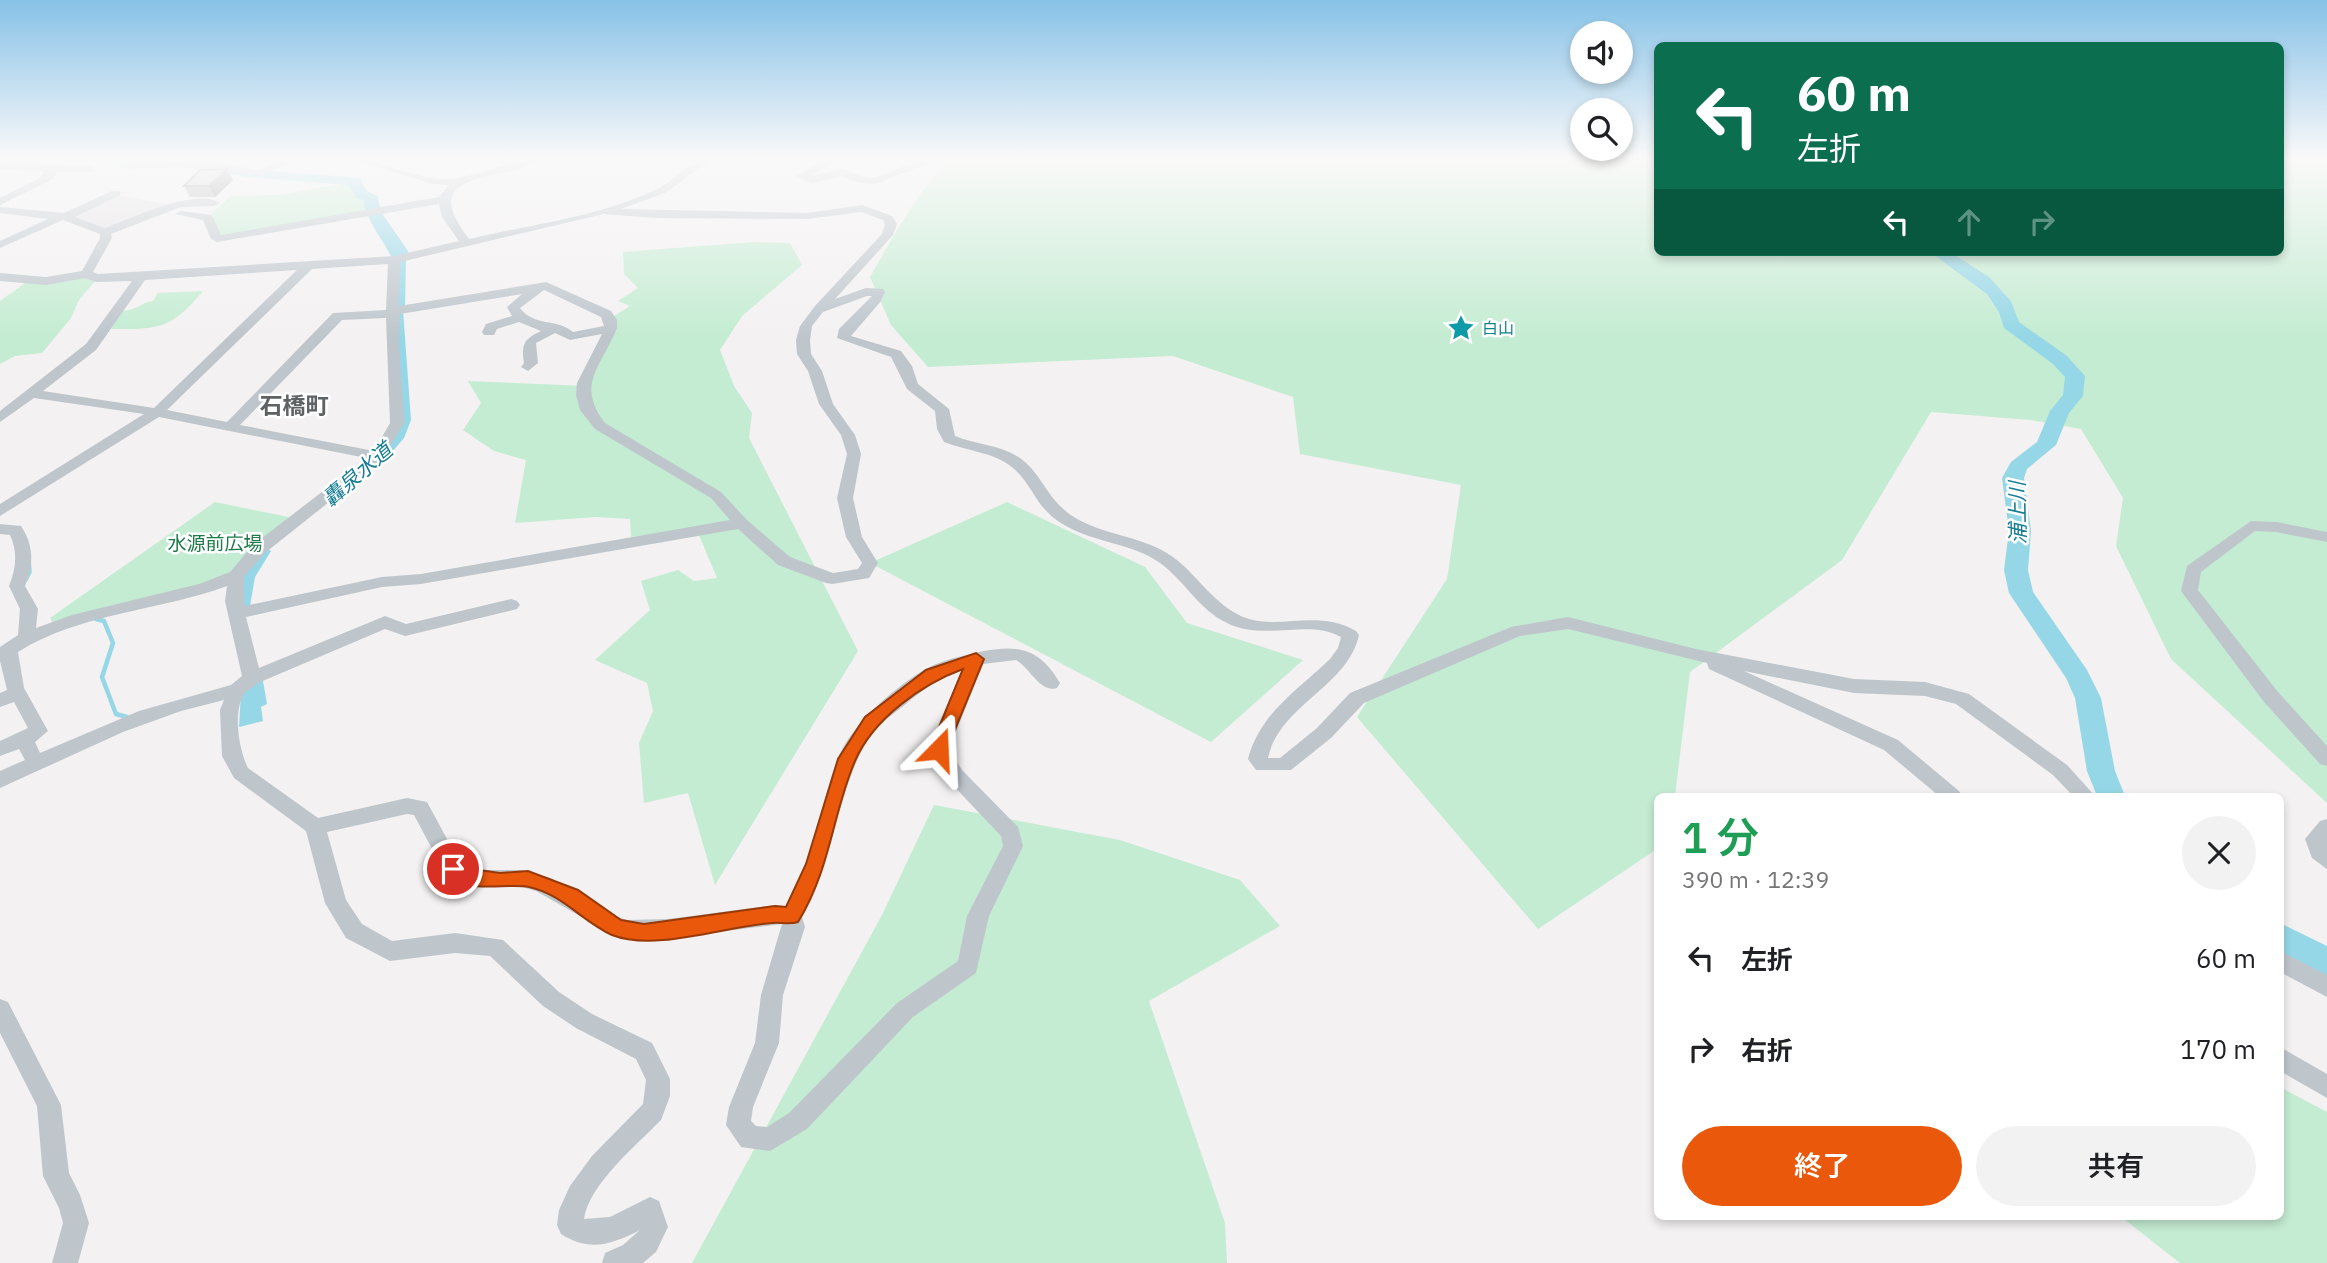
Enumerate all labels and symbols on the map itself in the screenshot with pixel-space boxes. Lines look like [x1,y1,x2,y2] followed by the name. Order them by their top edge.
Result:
[1446,313,1476,343] place icon: 白山
[1482,318,1514,338] place label: 白山
[260,390,329,420] district label: 石橋町
[316,434,400,512] water label: 轟泉水道
[2002,479,2032,545] water label: 浦上川
[167,531,263,555] park label: 水源前広場
[902,712,976,786] position arrow
[423,839,483,899] pin

